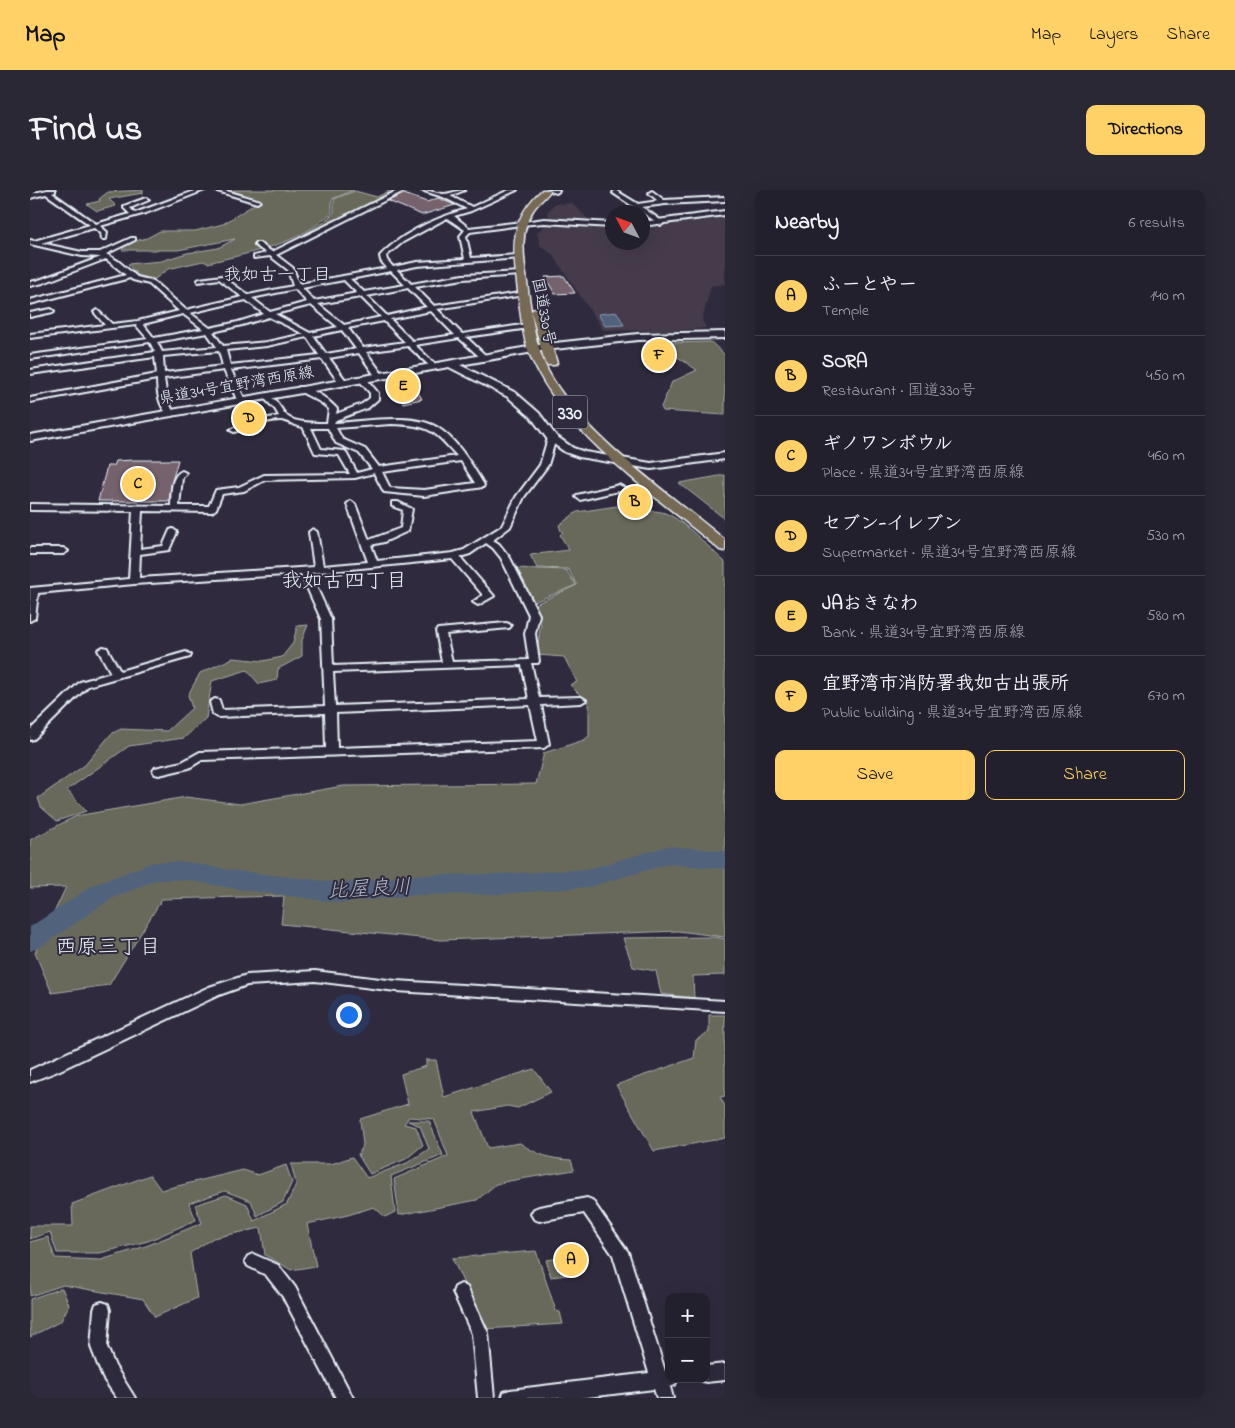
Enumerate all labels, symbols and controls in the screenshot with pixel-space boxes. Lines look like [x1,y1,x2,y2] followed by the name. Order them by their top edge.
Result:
[25,18,66,53] text: Map
[1031,22,1061,48] text: Map
[1089,22,1139,48] text: Layers
[1167,22,1210,48] text: Share
[30,105,142,156] text: Find us
[1086,105,1205,155] button: Directions
[605,205,650,250] north arrow
[775,208,839,238] text: Nearby
[1128,211,1185,235] text: 6 results
[223,263,331,289] district label: 我如古一丁目
[822,272,917,299] text: ふーとやー
[525,276,561,347] street label: 国道330号
[786,284,796,308] text: A
[1150,284,1185,308] text: 140 m
[822,299,869,323] text: Temple
[643,336,675,374] pin: F
[822,349,868,376] text: SORA
[157,361,316,411] street label: 県道34号宜野湾西原線
[786,364,796,388] text: B
[1146,364,1185,388] text: 450 m
[387,367,419,405] pin: E
[822,379,976,403] text: Restaurant · 国道330号
[552,396,588,428] road number: 330
[233,399,265,437] pin: D
[822,431,953,458] text: ギノワンボウル
[787,444,795,468] text: C
[1148,444,1185,468] text: 460 m
[822,461,1025,485] text: Place · 県道34号宜野湾西原線
[122,465,154,503] pin: C
[619,483,651,521] pin: B
[822,511,962,538] text: セブン-イレブン
[785,524,797,548] text: D
[1146,524,1185,548] text: 530 m
[822,541,1076,565] text: Supermarket · 県道34号宜野湾西原線
[281,567,407,597] district label: 我如古四丁目
[822,591,919,618] text: JAおきなわ
[786,604,796,628] text: E
[1147,604,1185,628] text: 580 m
[822,621,1025,645] text: Bank · 県道34号宜野湾西原線
[822,671,1069,698] text: 宜野湾市消防署我如古出張所
[786,684,796,708] text: F
[1148,684,1185,708] text: 670 m
[822,701,1083,725] text: Public building · 県道34号宜野湾西原線
[775,750,975,800] button: Save
[985,750,1185,800] button: Share
[326,873,412,907] water label: 比屋良川
[56,933,161,963] district label: 西原三丁目
[336,1002,362,1028] your location
[555,1241,587,1279] pin: A
[665,1293,710,1383] map controls
[665,1293,710,1338] button: +
[665,1338,710,1383] button: −

